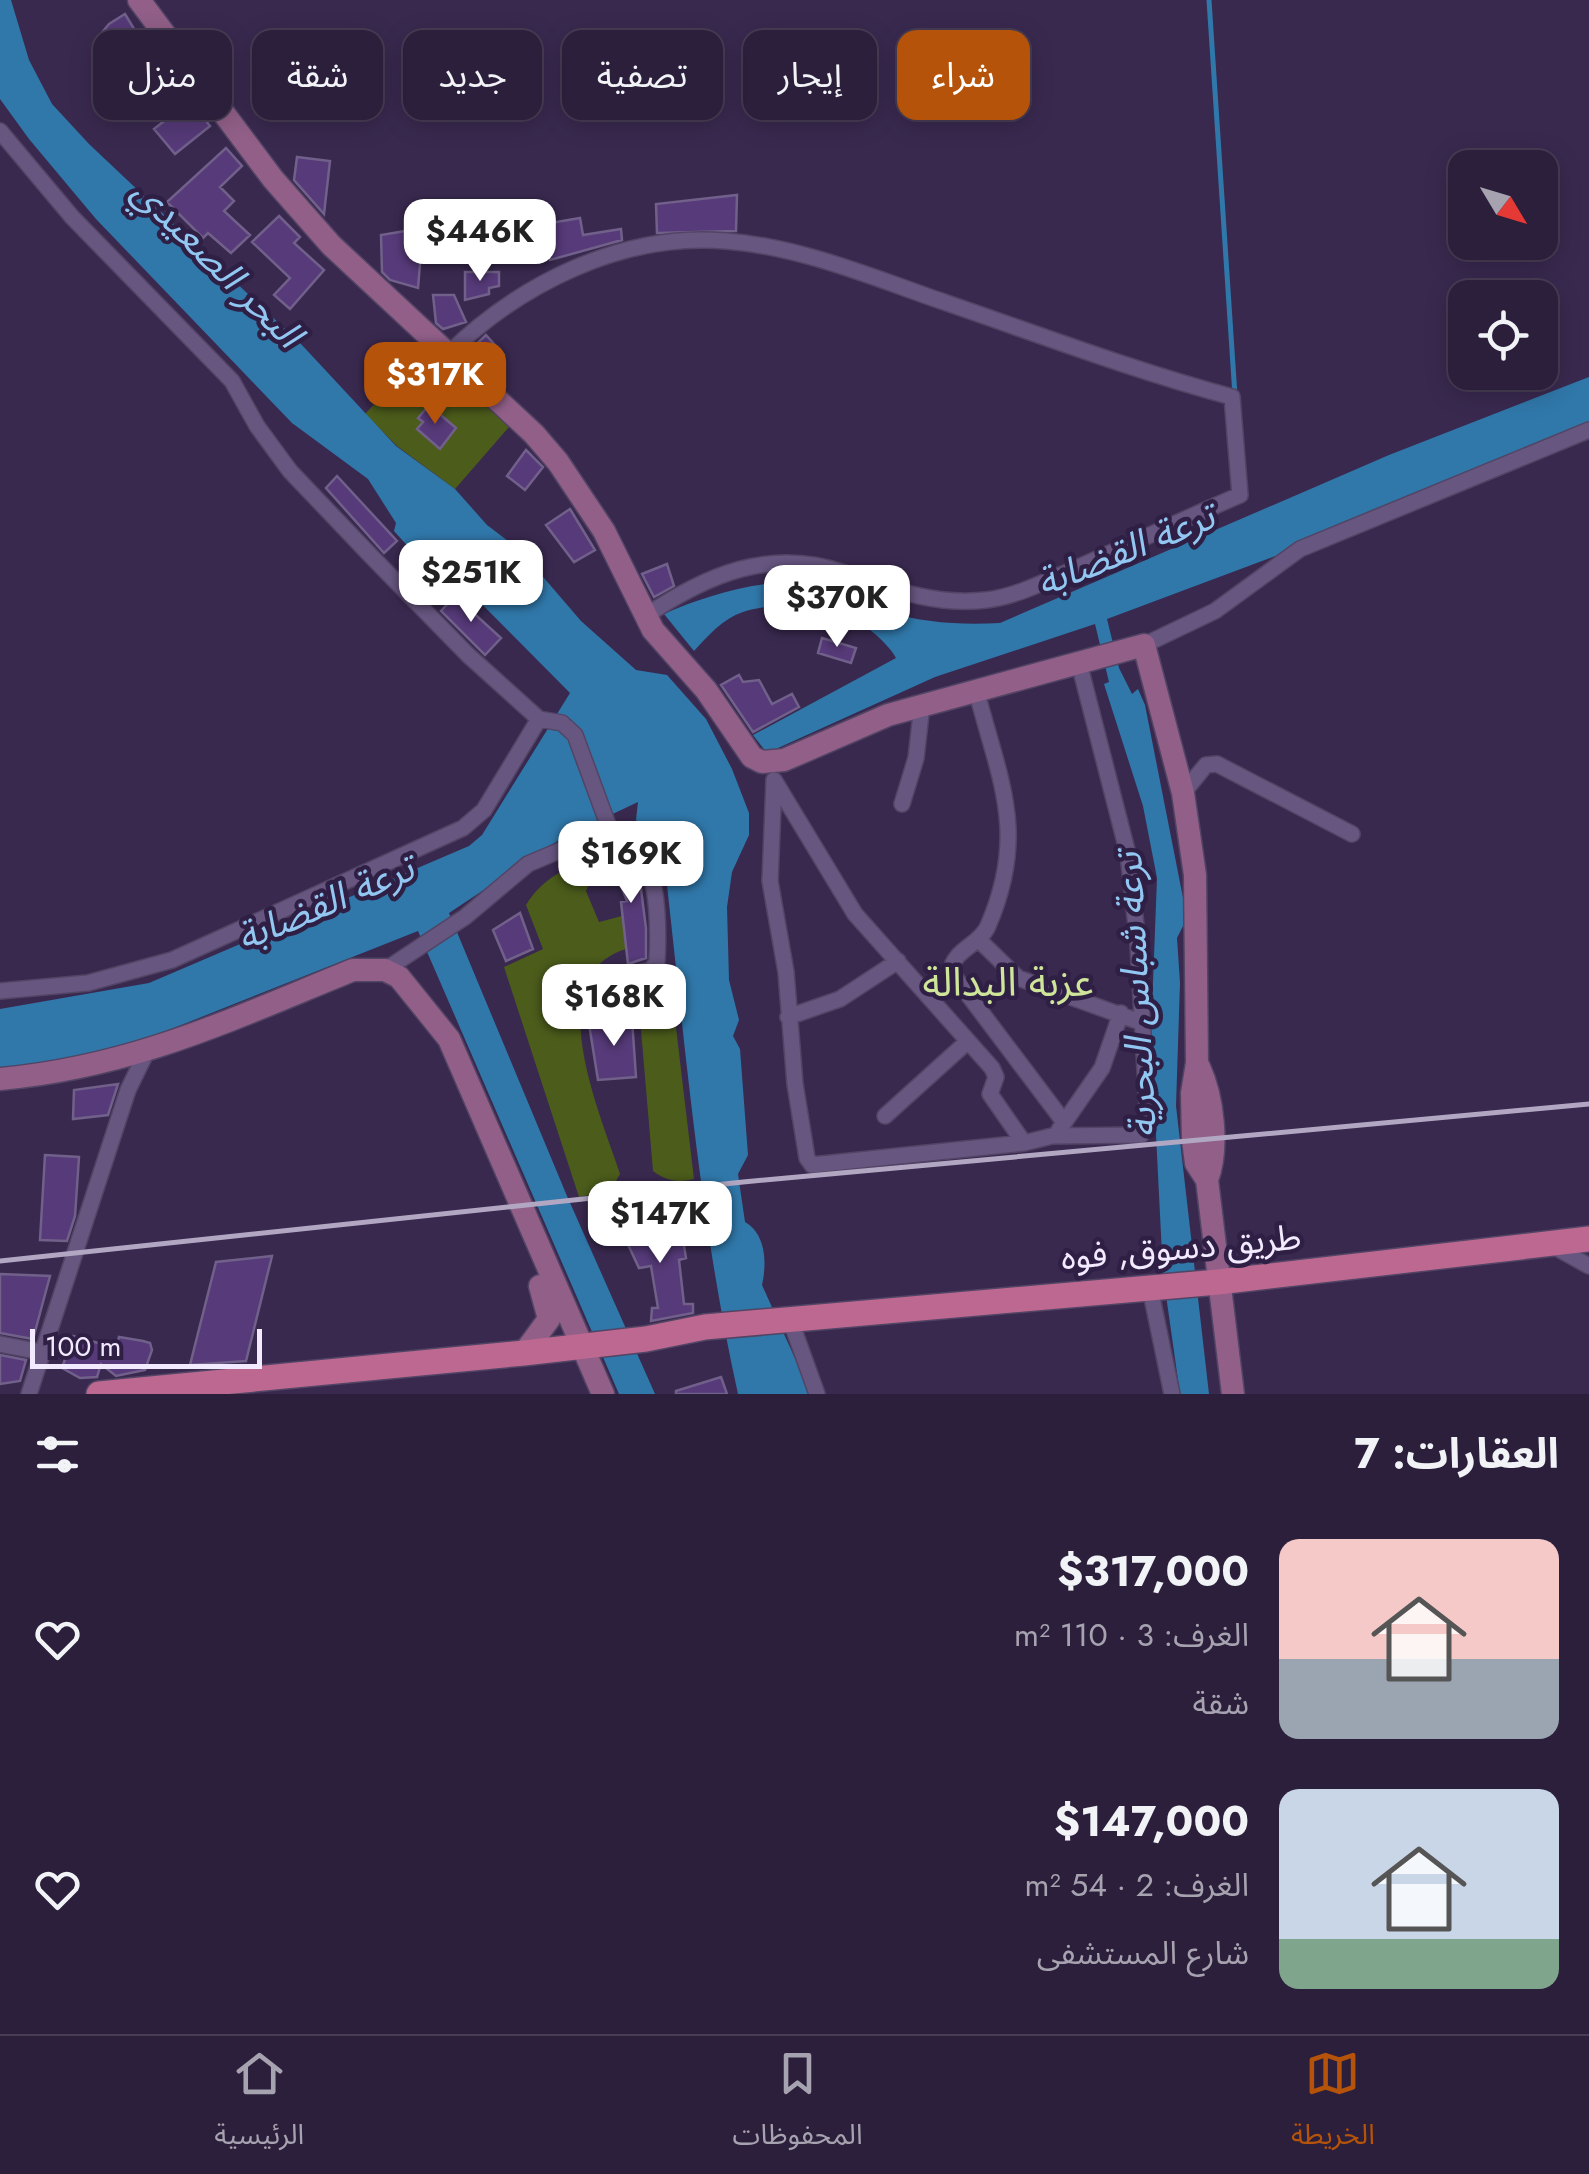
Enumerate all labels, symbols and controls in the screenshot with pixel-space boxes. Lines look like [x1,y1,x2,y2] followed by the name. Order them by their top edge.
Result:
[93,30,232,120] chip: منزل
[252,30,383,120] chip: شقة
[403,30,542,120] chip: جديد
[562,30,723,120] chip: تصفية
[743,30,877,120] chip: إيجار
[897,30,1030,120] chip: شراء
[1448,150,1558,260] north arrow
[1448,150,1558,390] map controls
[119,165,318,364] water label: البحر الصعيدي
[410,199,550,284] pin: $446K
[426,208,534,254] text: $446K
[1448,280,1558,390] button: locate
[365,342,505,427] pin: $317K
[386,351,484,397] text: $317K
[1028,486,1227,610] water label: ترعة القضابة
[401,540,541,625] pin: $251K
[421,549,521,595] text: $251K
[767,565,907,650] pin: $370K
[786,574,888,620] text: $370K
[561,821,701,906] pin: $169K
[580,830,682,876] text: $169K
[228,838,427,964] water label: ترعة القضابة
[1100,846,1170,1139] water label: ترعة شباس البحرية
[922,953,1094,1011] district label: عزبة البدالة
[544,964,684,1049] pin: $168K
[564,973,664,1019] text: $168K
[590,1181,730,1266] pin: $147K
[610,1190,710,1236] text: $147K
[1059,1212,1303,1282] street label: طريق دسوق, فوه
[30,1324,262,1368] scale bar
[45,1326,121,1367] text: 100 m
[1354,1423,1559,1484] text: العقارات: 7
[30,1427,85,1482] icon: filters
[1057,1541,1249,1602] text: $317,000
[1359,1579,1479,1699] icon: home
[30,1612,85,1667] icon: heart
[1014,1612,1249,1658] text: الغرف: 3 · 110 m²
[1193,1680,1249,1726] text: شقة
[1054,1791,1249,1852] text: $147,000
[1359,1829,1479,1949] icon: home
[30,1862,85,1917] icon: heart
[1025,1862,1249,1908] text: الغرف: 2 · 54 m²
[1037,1930,1249,1976] text: شارع المستشفى
[214,2046,304,2165] tab: الرئيسية
[733,2046,863,2165] tab: المحفوظات
[1291,2046,1375,2165] tab: الخريطة

